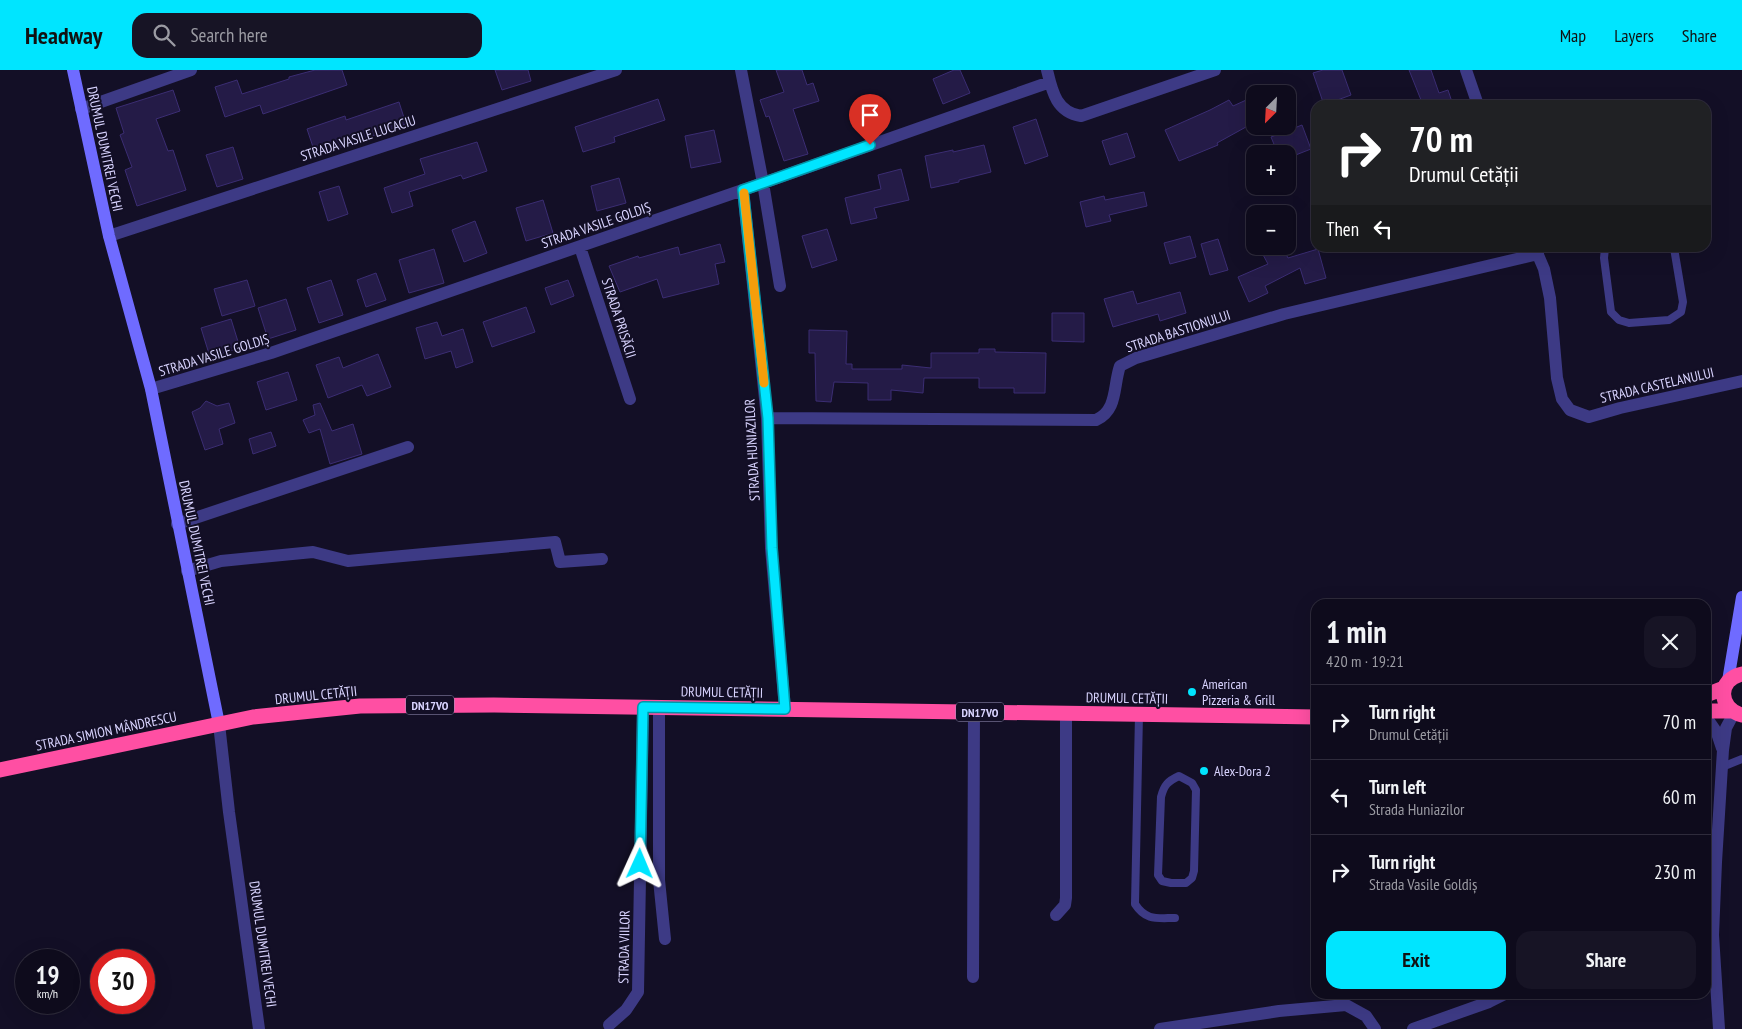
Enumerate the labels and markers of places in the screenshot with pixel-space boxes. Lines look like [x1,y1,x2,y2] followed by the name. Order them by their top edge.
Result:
[849,94,891,145] pin
[1202,675,1276,709] place label: American Pizzeria & Grill
[1186,686,1198,698] marker: American Pizzeria & Grill
[1214,762,1271,780] place label: Alex-Dora 2
[1198,765,1210,777] marker: Alex-Dora 2

